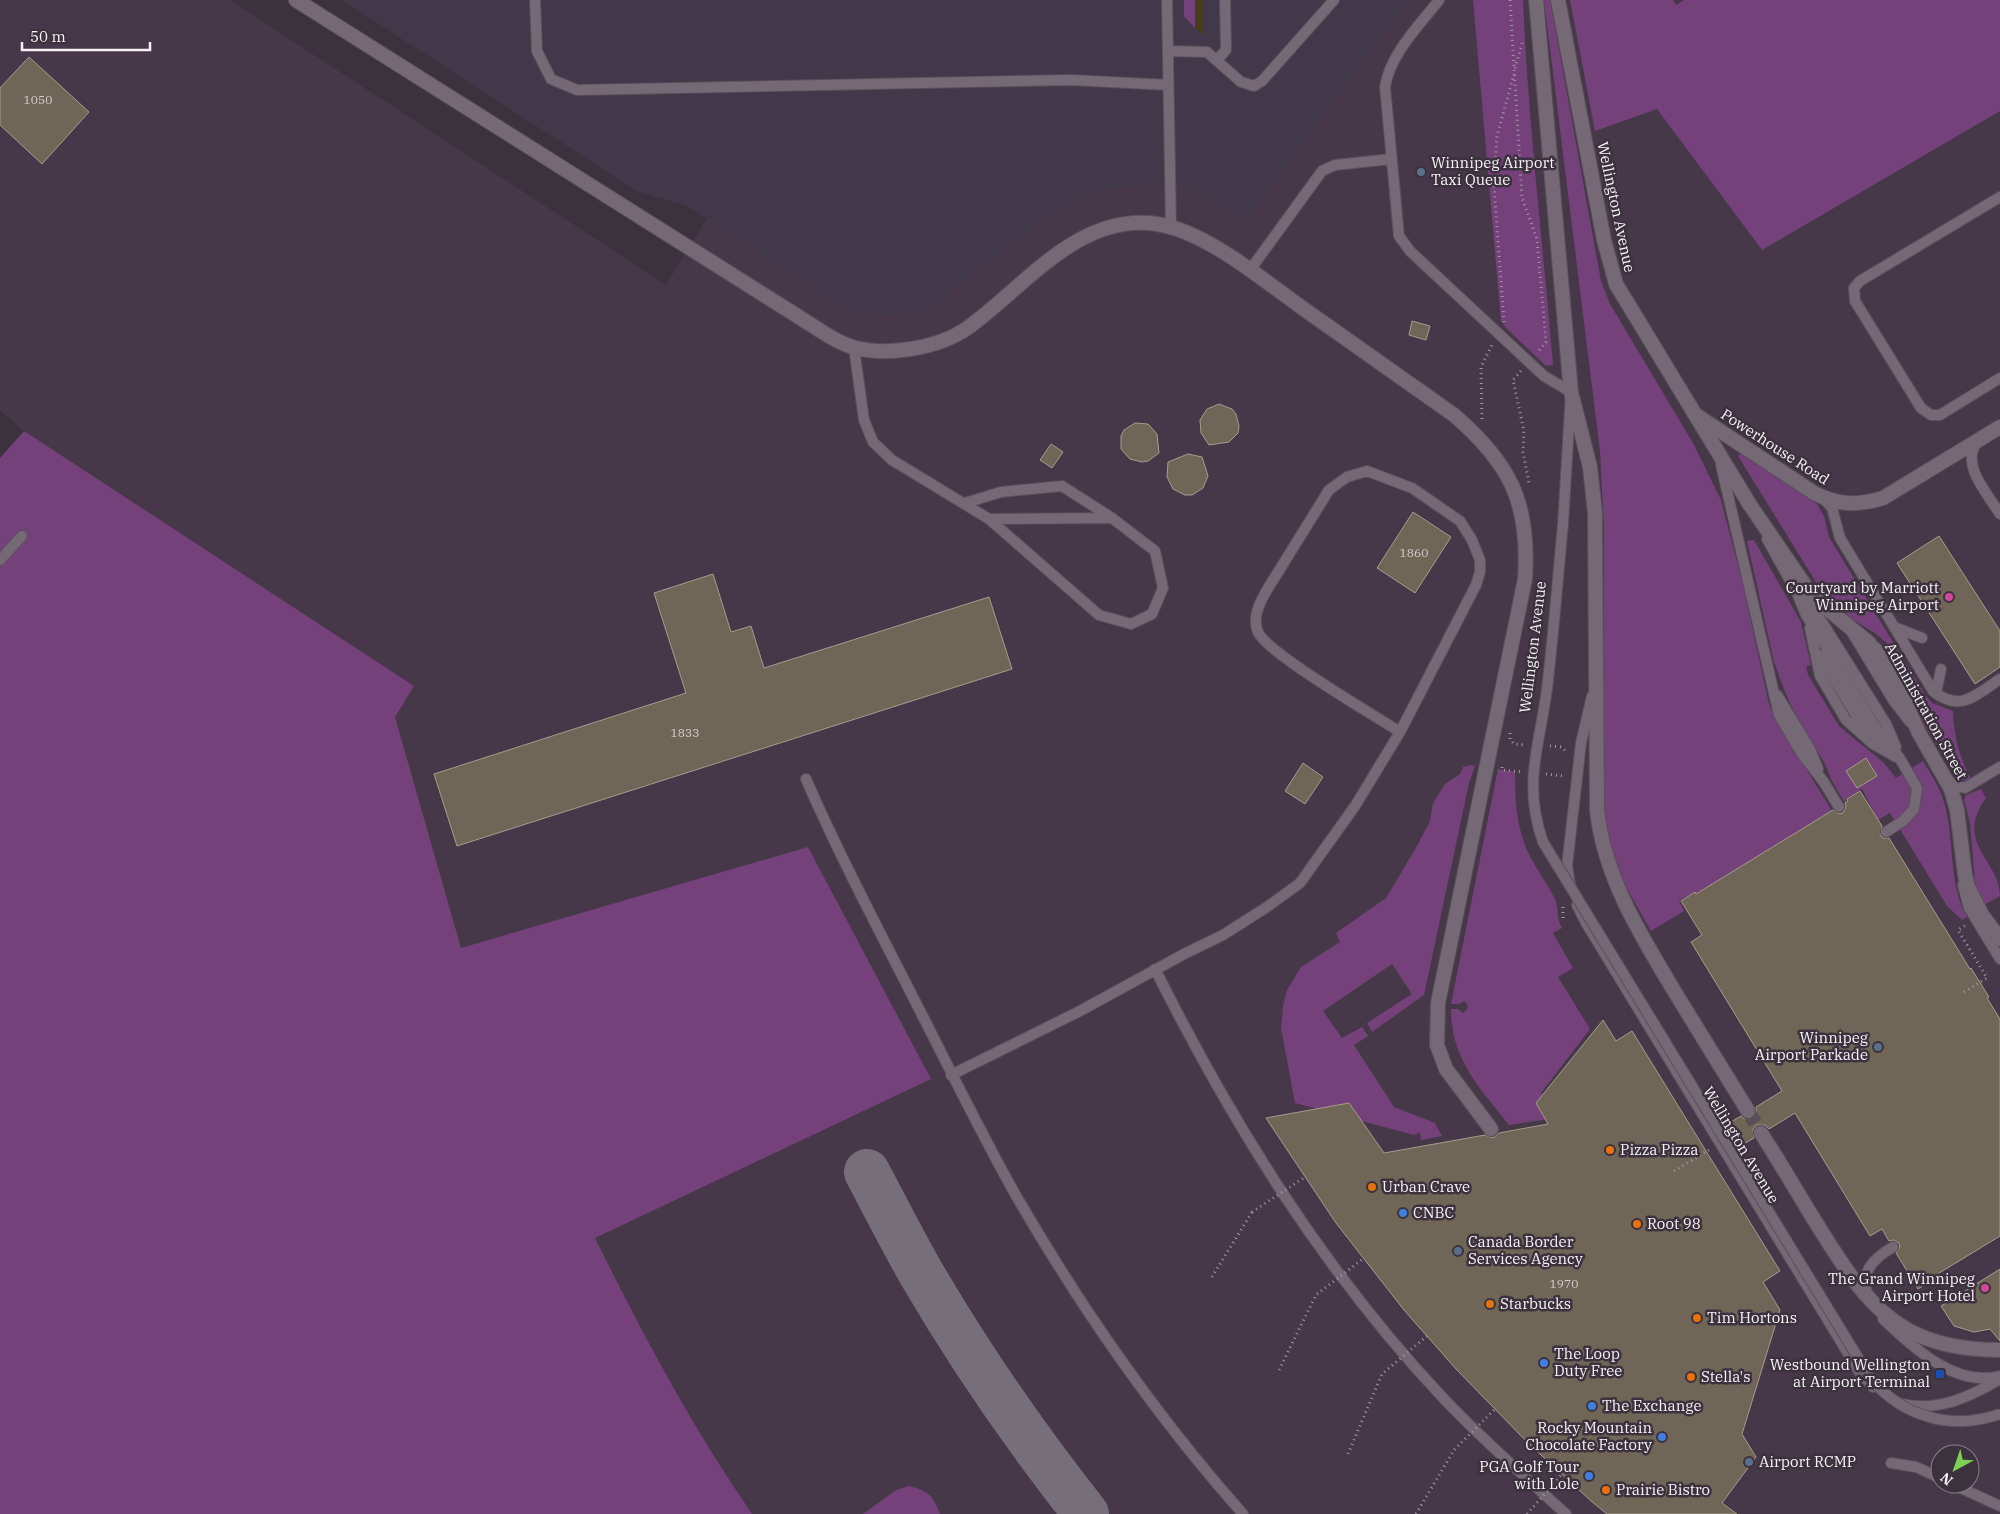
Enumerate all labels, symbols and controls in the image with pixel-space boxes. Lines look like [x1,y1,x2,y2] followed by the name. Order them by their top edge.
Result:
[22,20,150,52] scale bar
[30,27,66,46] text: 50 m
[24,92,52,107] house number: 1050
[1593,140,1640,274] street label: Wellington Avenue
[1431,153,1555,189] place label: Winnipeg Airport Taxi Queue
[1415,166,1427,178] marker: Winnipeg Airport Taxi Queue
[1718,404,1833,489] street label: Powerhouse Road
[1400,545,1428,560] house number: 1860
[1786,578,1939,614] place label: Courtyard by Marriott Winnipeg Airport
[1515,580,1550,714] street label: Wellington Avenue
[1943,591,1955,603] marker: Courtyard by Marriott Winnipeg Airport
[1881,639,1972,783] street label: Administration Street
[671,725,699,740] house number: 1833
[1755,1028,1868,1064] place label: Winnipeg Airport Parkade
[1872,1041,1884,1053] marker: Winnipeg Airport Parkade
[1699,1083,1784,1207] street label: Wellington Avenue
[1620,1140,1699,1159] place label: Pizza Pizza
[1604,1144,1616,1156] marker: Pizza Pizza
[1382,1177,1470,1196] place label: Urban Crave
[1366,1181,1378,1193] marker: Urban Crave
[1413,1203,1454,1222] place label: CNBC
[1397,1207,1409,1219] marker: CNBC
[1647,1214,1701,1233] place label: Root 98
[1631,1218,1643,1230] marker: Root 98
[1468,1232,1583,1268] place label: Canada Border Services Agency
[1452,1245,1464,1257] marker: Canada Border Services Agency
[1828,1269,1975,1305] place label: The Grand Winnipeg Airport Hotel
[1550,1276,1578,1291] house number: 1970
[1979,1282,1991,1294] marker: The Grand Winnipeg Airport Hotel
[1500,1294,1571,1313] place label: Starbucks
[1484,1298,1496,1310] marker: Starbucks
[1707,1308,1797,1327] place label: Tim Hortons
[1691,1312,1703,1324] marker: Tim Hortons
[1554,1344,1622,1380] place label: The Loop Duty Free
[1770,1355,1930,1391] place label: Westbound Wellington at Airport Terminal
[1538,1357,1550,1369] marker: The Loop Duty Free
[1701,1367,1750,1386] place label: Stella's
[1934,1368,1946,1380] marker: Westbound Wellington at Airport Terminal
[1685,1371,1697,1383] marker: Stella's
[1602,1396,1701,1415] place label: The Exchange
[1586,1400,1598,1412] marker: The Exchange
[1525,1418,1652,1454] place label: Rocky Mountain Chocolate Factory
[1656,1431,1668,1443] marker: Rocky Mountain Chocolate Factory
[1930,1444,1980,1494] north arrow
[1759,1452,1856,1471] place label: Airport RCMP
[1743,1456,1755,1468] marker: Airport RCMP
[1479,1457,1579,1493] place label: PGA Golf Tour with Lole
[1937,1469,1957,1489] text: N
[1583,1470,1595,1482] marker: PGA Golf Tour with Lole
[1616,1480,1710,1499] place label: Prairie Bistro
[1600,1484,1612,1496] marker: Prairie Bistro

